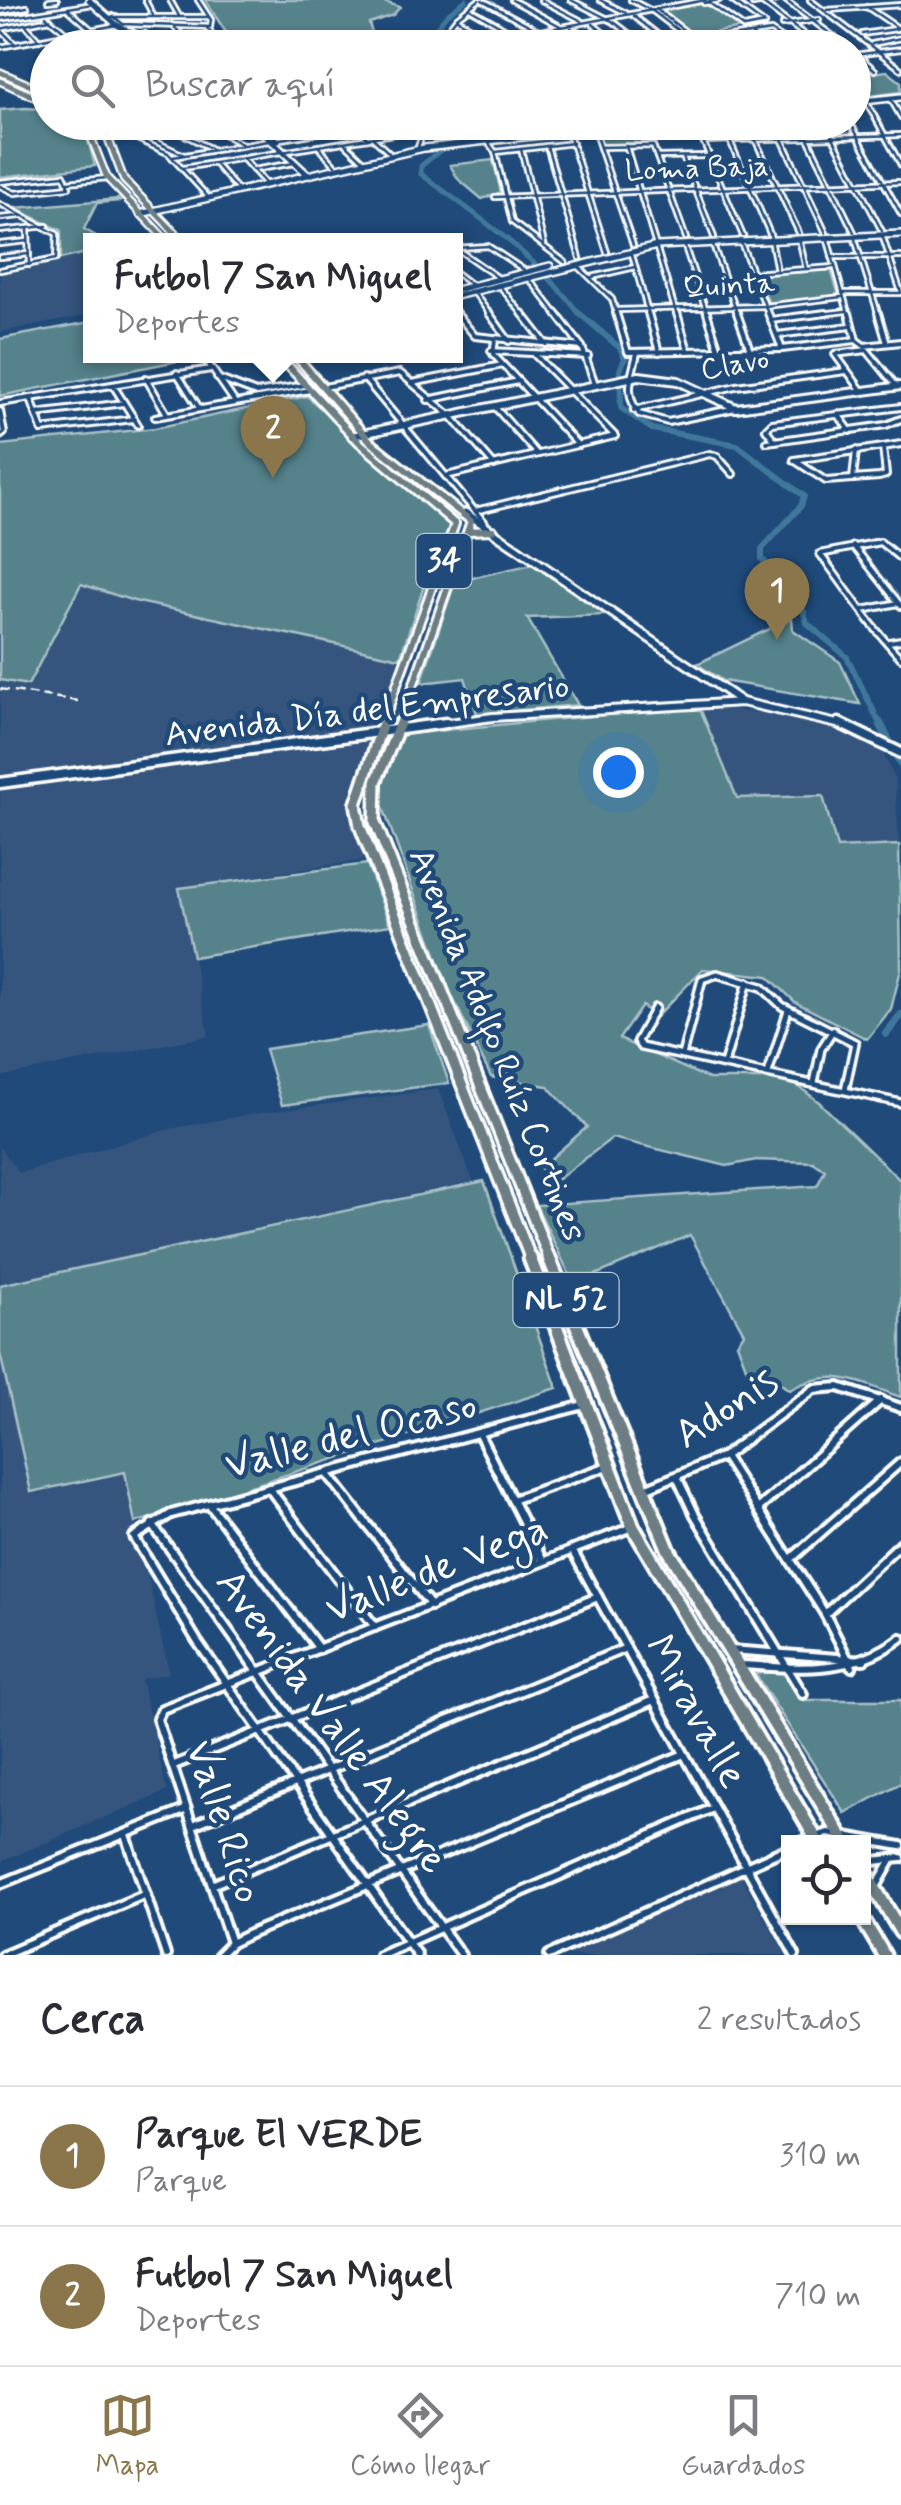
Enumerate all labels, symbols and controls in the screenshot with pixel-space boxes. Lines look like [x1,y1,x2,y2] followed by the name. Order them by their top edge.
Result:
[30,30,871,140] search box
[65,58,120,113] icon: search
[145,61,336,110] text: Buscar aquí
[624,147,770,191] street label: Loma Baja
[83,233,463,363] popup
[114,253,432,302] text: Futbol 7 San Miguel
[682,264,777,308] street label: Quinta
[114,302,240,344] text: Deportes
[698,340,772,390] street label: Clavo
[240,396,306,478] pin: 2
[416,534,472,588] road number: 34
[744,558,810,640] pin: 1
[162,663,572,759] street label: Avenida Día del Empresario
[593,747,644,798] your location
[394,842,597,1249] street label: Avenida Adolfo Ruíz Cortines
[514,1273,618,1327] road number: NL 52
[664,1355,790,1463] street label: Adonis
[219,1378,483,1494] street label: Valle del Ocaso
[318,1502,557,1640] street label: Valle de Vega
[198,1558,460,1888] street label: Avenida Valle Alegre
[630,1626,760,1798] street label: Miravalle
[171,1733,275,1911] street label: Valle Rico
[781,1835,871,1925] map controls
[781,1835,871,1925] button: locate
[40,1993,145,2048] text: Cerca
[697,1999,861,2041] text: 2 resultados
[135,2111,422,2160] text: Parque El VERDE
[65,2135,80,2177] text: 1
[779,2135,861,2177] text: 310 m
[135,2160,227,2202] text: Parque
[135,2251,453,2300] text: Futbol 7 San Miguel
[65,2275,80,2317] text: 2
[774,2275,861,2317] text: 710 m
[135,2300,261,2342] text: Deportes
[95,2388,159,2485] tab: Mapa
[350,2388,490,2485] tab: Cómo llegar
[681,2388,806,2485] tab: Guardados

